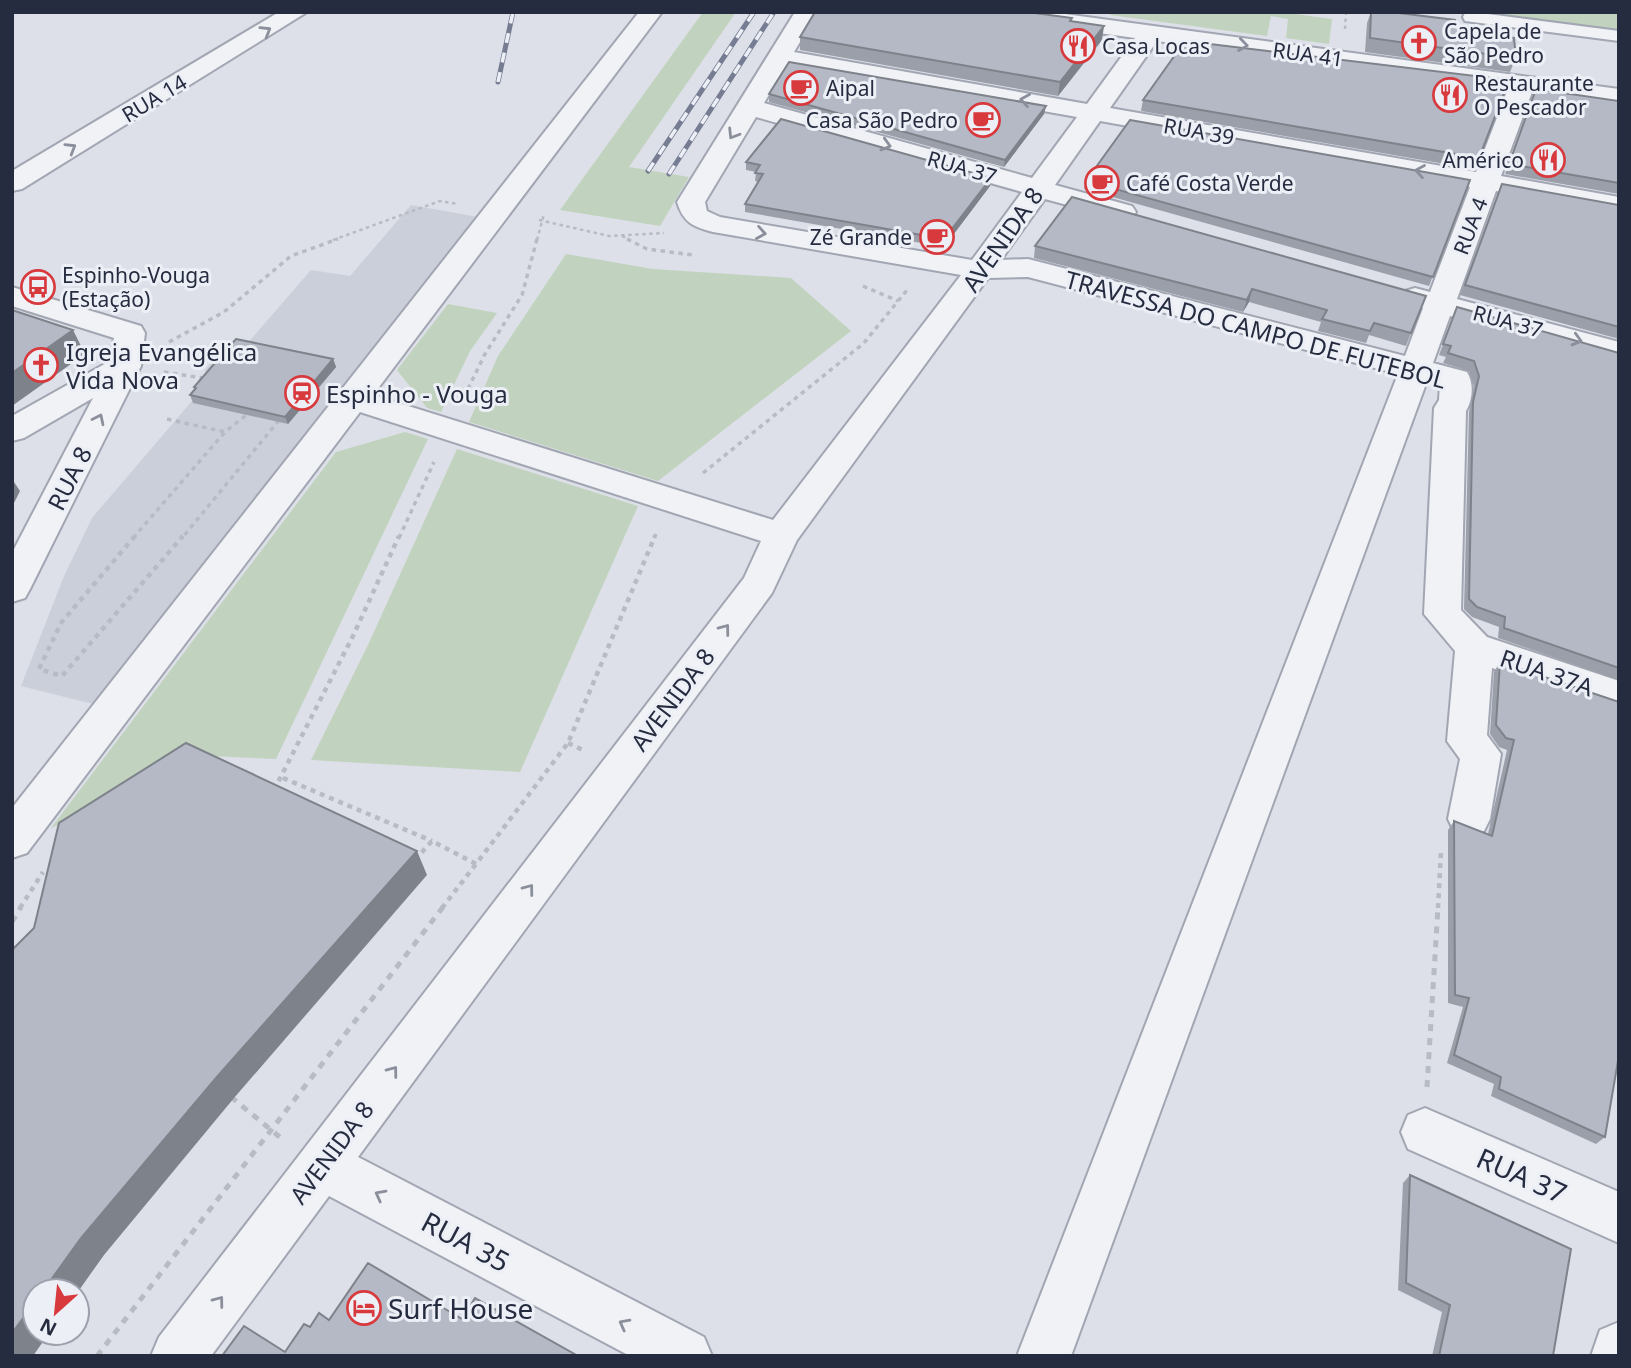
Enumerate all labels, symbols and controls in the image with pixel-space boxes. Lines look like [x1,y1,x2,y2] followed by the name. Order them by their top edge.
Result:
[1444,17,1544,69] place label: Capela de São Pedro
[1400,24,1438,62] church icon: Capela de São Pedro
[258,26,271,39] one-way arrow
[1059,27,1097,65] restaurant icon: Casa Locas
[1102,32,1210,60] place label: Casa Locas
[1271,35,1345,73] street label: RUA 41
[1237,38,1248,53] one-way arrow
[116,68,192,128] street label: RUA 14
[782,69,820,107] cafe icon: Aipal
[1474,69,1594,121] place label: Restaurante O Pescador
[826,74,875,102] place label: Aipal
[1431,76,1469,114] restaurant icon: Restaurante O Pescador
[1019,94,1031,109] one-way arrow
[964,101,1002,139] cafe icon: Casa São Pedro
[806,106,958,134] place label: Casa São Pedro
[1162,111,1236,151] street label: RUA 39
[729,126,742,139] one-way arrow
[880,137,892,152] one-way arrow
[1529,141,1567,179] restaurant icon: Américo
[63,143,76,156] one-way arrow
[924,144,1000,190] street label: RUA 37
[1442,146,1524,174] place label: Américo
[1083,164,1121,202] cafe icon: Café Costa Verde
[1414,164,1426,179] one-way arrow
[1126,169,1293,197] place label: Café Costa Verde
[954,180,1050,298] street label: AVENIDA 8
[1446,193,1494,259] street label: RUA 4
[918,218,956,256] cafe icon: Zé Grande
[810,223,912,251] place label: Zé Grande
[755,225,767,240] one-way arrow
[62,261,210,313] place label: Espinho-Vouga (Estação)
[1062,262,1450,396] street label: TRAVESSA DO CAMPO DE FUTEBOL
[19,268,57,306] bus stop icon: Espinho-Vouga (Estação)
[1470,298,1546,344] street label: RUA 37
[1571,332,1583,347] one-way arrow
[66,335,257,396] place label: Igreja Evangélica Vida Nova
[22,346,60,384] church icon: Igreja Evangélica Vida Nova
[283,374,321,412] station icon: Espinho - Vouga
[326,377,508,410] place label: Espinho - Vouga
[91,414,105,426] one-way arrow
[39,440,99,516] street label: RUA 8
[717,624,730,637] one-way arrow
[622,641,722,757] street label: AVENIDA 8
[1496,641,1599,704] street label: RUA 37A
[521,884,534,897] one-way arrow
[384,1066,397,1079] one-way arrow
[281,1094,381,1210] street label: AVENIDA 8
[1471,1138,1573,1212] street label: RUA 37
[374,1190,387,1203] one-way arrow
[415,1202,517,1280] street label: RUA 35
[21,1277,91,1347] north arrow
[345,1289,383,1327] hotel icon: Surf House
[388,1289,533,1327] place label: Surf House
[211,1297,224,1309] one-way arrow
[35,1312,61,1342] text: N
[619,1319,631,1332] one-way arrow

